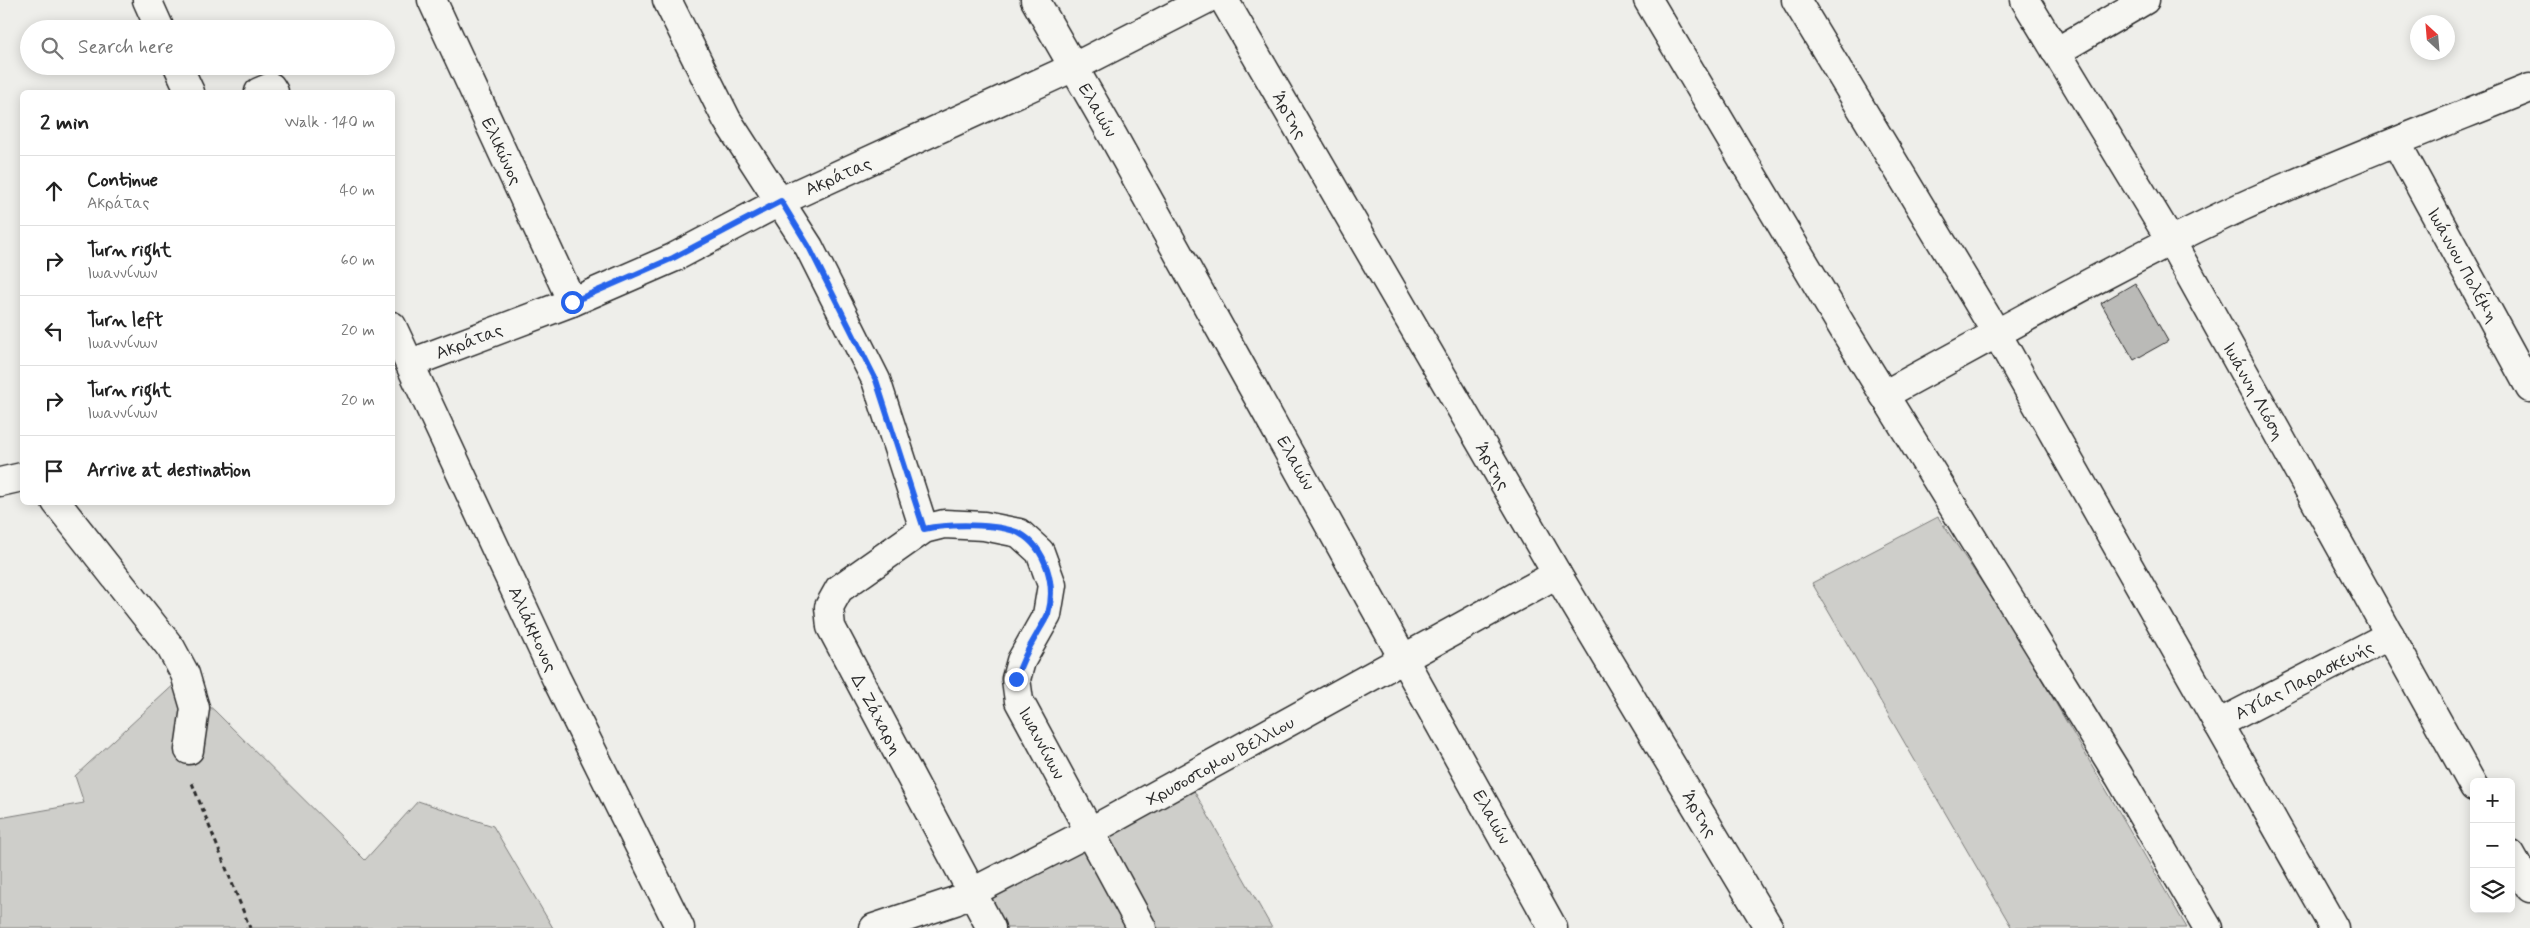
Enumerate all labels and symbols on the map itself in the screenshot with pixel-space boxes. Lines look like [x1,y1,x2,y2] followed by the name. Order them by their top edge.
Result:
[2410,15,2455,60] north arrow
[1072,79,1122,142] street label: Ελαιών
[1266,88,1312,144] street label: Άρτης
[475,114,527,189] street label: Ελικώνος
[801,152,875,202] street label: Ακράτας
[2421,203,2505,327] street label: Ιωάννου Πολέμη
[561,291,584,314] route start
[432,318,507,366] street label: Ακράτας
[2216,338,2290,445] street label: Ιωάννη Λιόση
[1270,432,1320,495] street label: Ελαιών
[1469,439,1515,495] street label: Άρτης
[502,583,562,676] street label: Αλιάκμονος
[2231,636,2378,726] street label: Αγίας Παρασκευής
[1005,668,1028,691] route end
[845,670,908,759] street label: Δ. Ζάχαρη
[1012,703,1070,784] street label: Ιωαννίνων
[1142,711,1299,813] street label: Χρυσοστομου Βελλιου
[1466,786,1516,849] street label: Ελαιών
[1676,787,1723,843] street label: Άρτης

